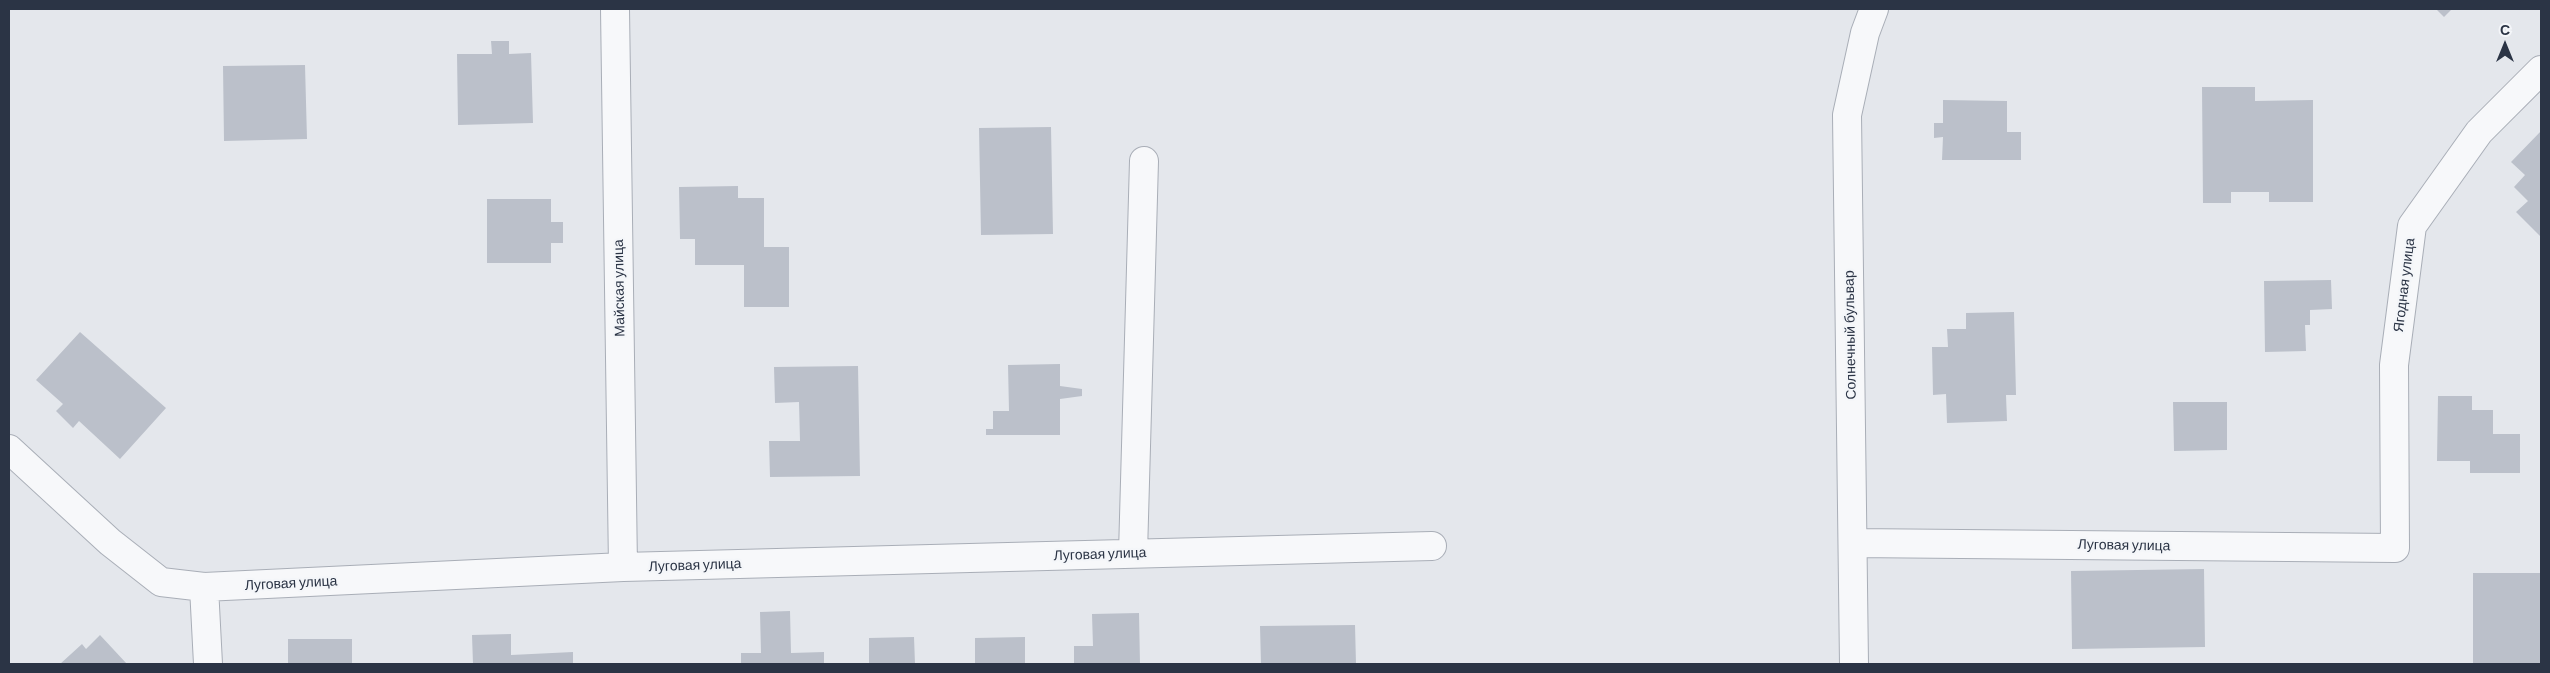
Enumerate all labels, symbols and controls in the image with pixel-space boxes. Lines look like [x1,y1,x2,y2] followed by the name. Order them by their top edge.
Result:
[2480,20,2530,70] north arrow
[2500,21,2510,38] text: С
[2390,237,2418,333] street label: Ягодная улица
[610,239,628,337] street label: Майская улица
[1840,270,1860,400] street label: Солнечный бульвар
[2077,536,2171,554] street label: Луговая улица
[1053,544,1147,564] street label: Луговая улица
[648,555,742,575] street label: Луговая улица
[244,572,338,594] street label: Луговая улица

